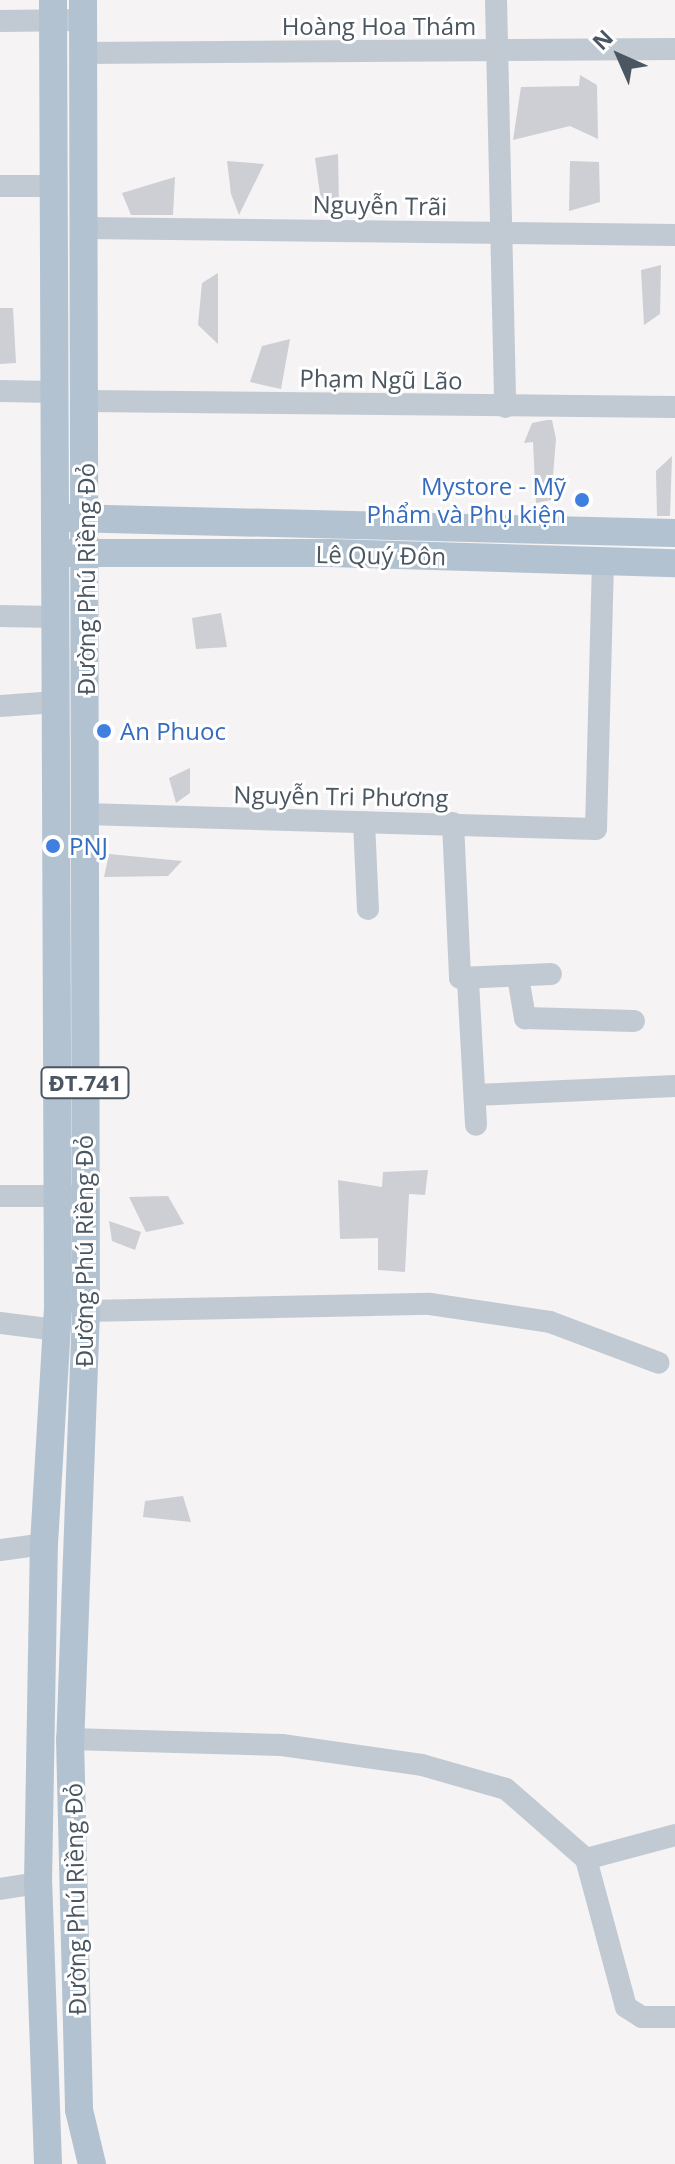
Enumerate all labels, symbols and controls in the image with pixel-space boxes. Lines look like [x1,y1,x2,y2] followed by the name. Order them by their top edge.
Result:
[282,12,476,40] street label: Hoàng Hoa Thám
[579,16,659,96] north arrow
[585,22,619,56] text: N
[312,189,448,221] street label: Nguyễn Trãi
[299,363,463,395] street label: Phạm Ngũ Lão
[72,463,100,695] street label: Đường Phú Riềng Đỏ
[367,472,566,528] place label: Mystore - Mỹ Phẩm và Phụ kiện
[573,491,591,509] marker: Mystore - Mỹ Phẩm và Phụ kiện
[316,539,446,571] street label: Lê Quý Đôn
[120,717,226,745] place label: An Phuoc
[95,722,113,740] marker: An Phuoc
[233,780,449,812] street label: Nguyễn Tri Phương
[69,832,108,860] place label: PNJ
[44,837,62,855] marker: PNJ
[39,1065,131,1101] road number: ĐT.741
[70,1135,98,1367] street label: Đường Phú Riềng Đỏ
[59,1783,91,2015] street label: Đường Phú Riềng Đỏ

